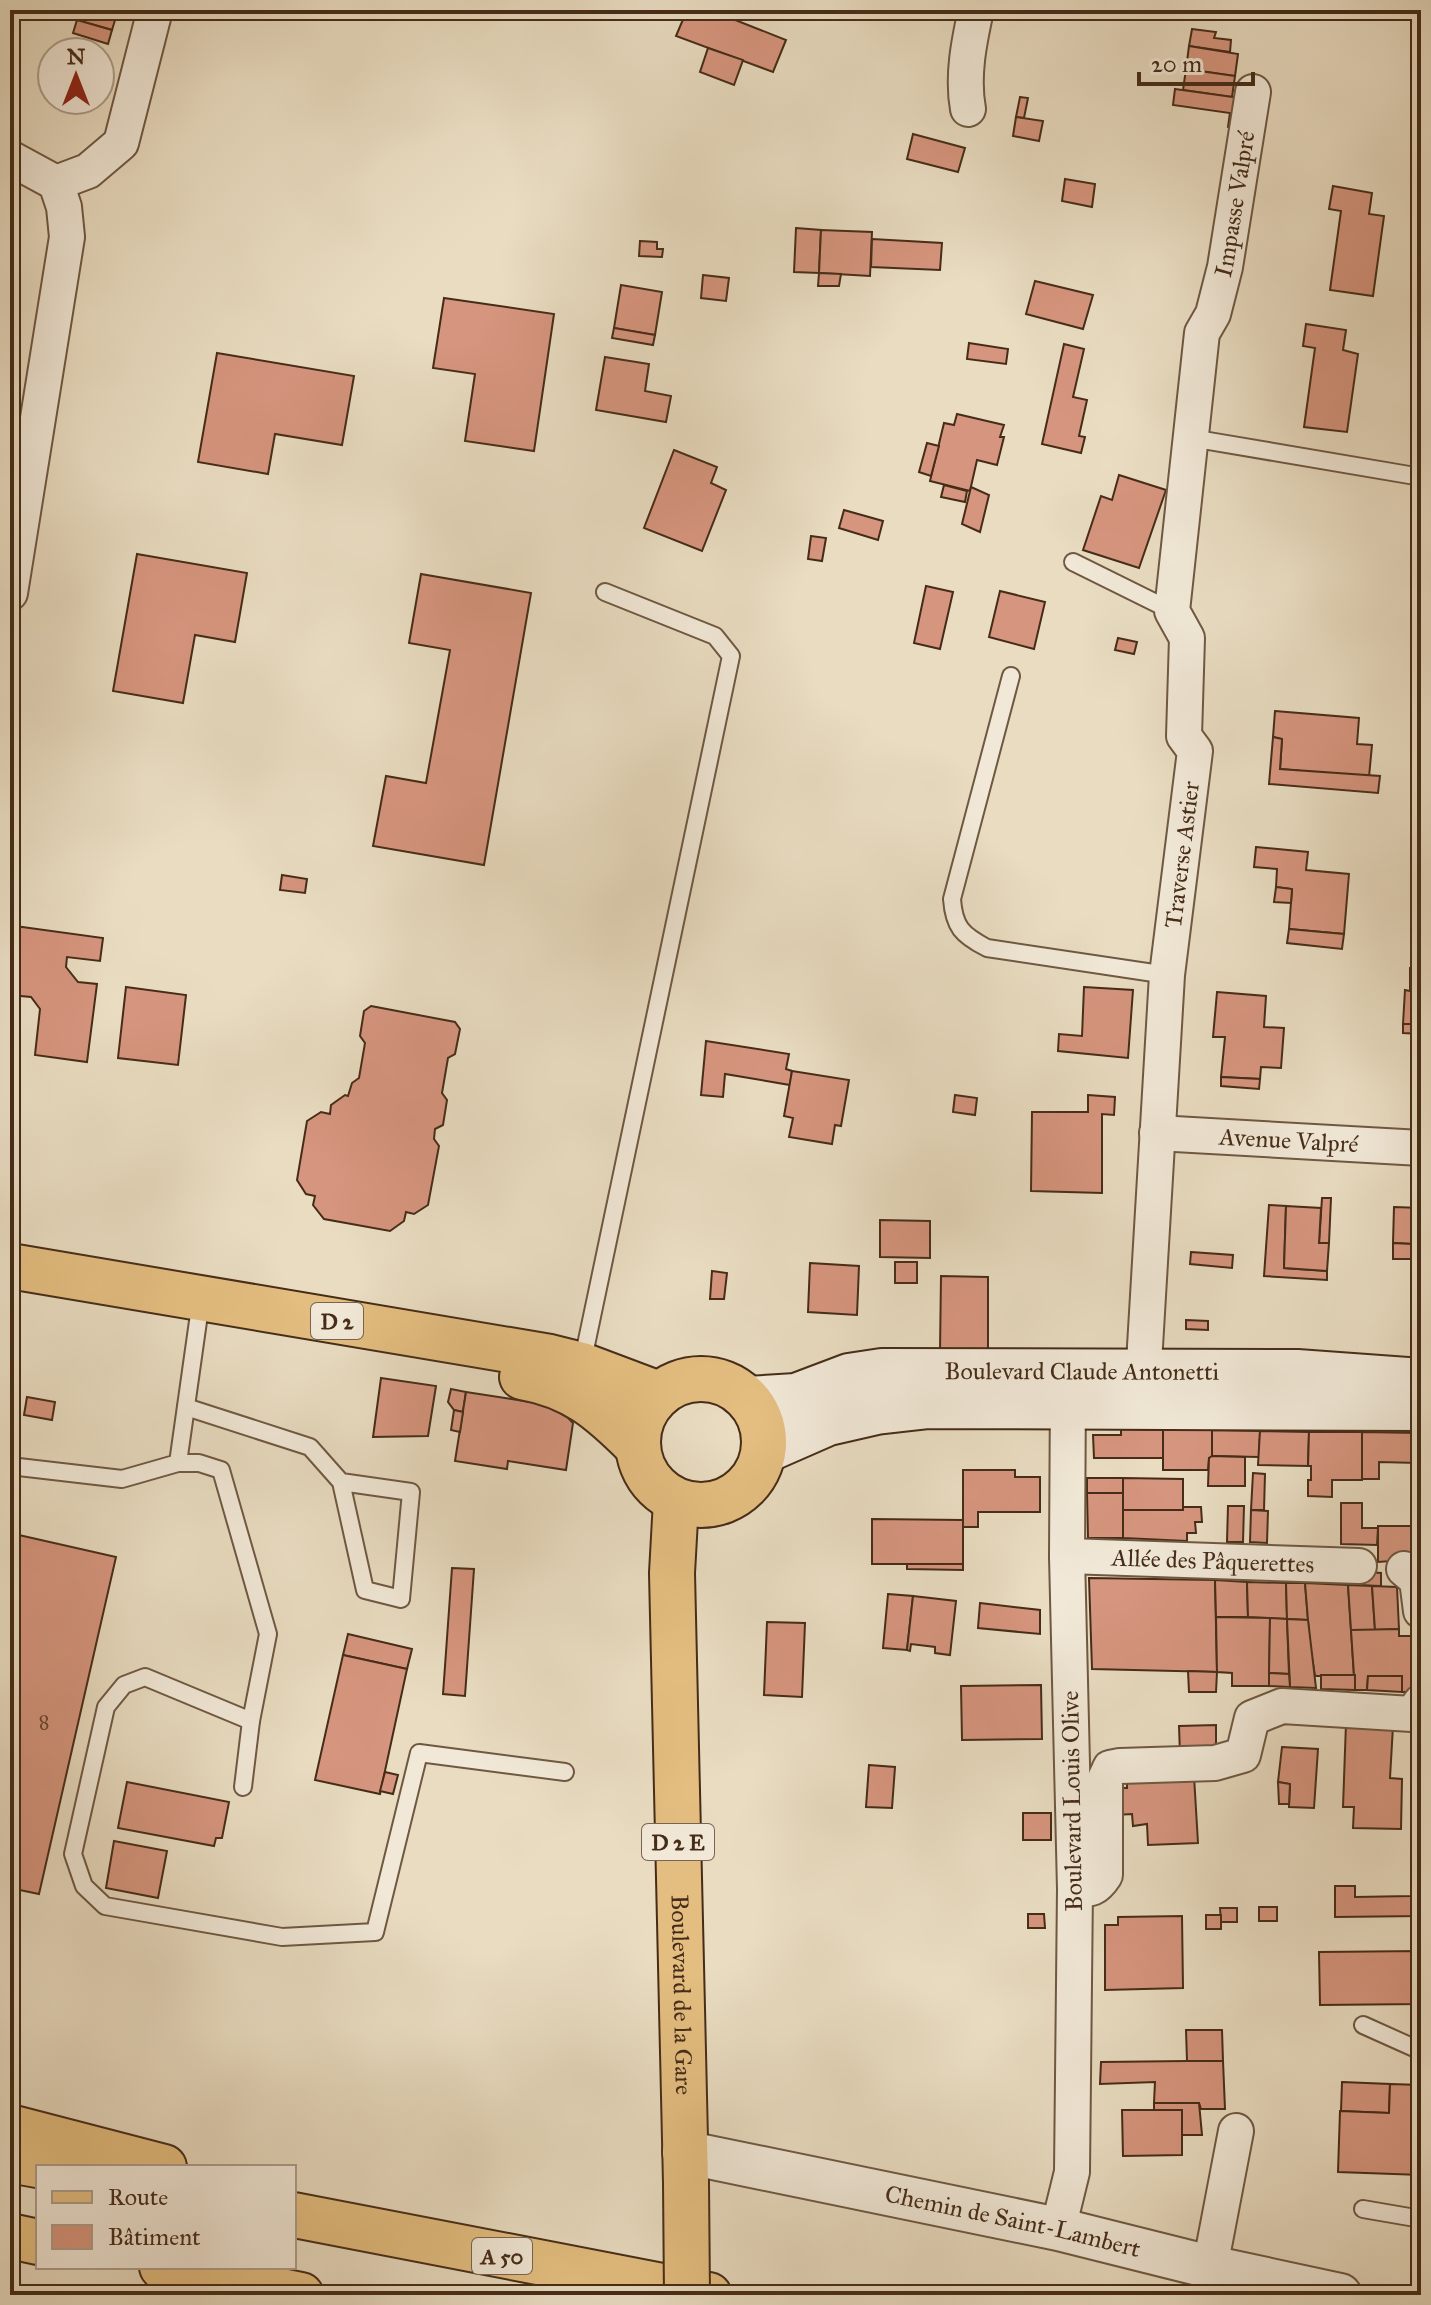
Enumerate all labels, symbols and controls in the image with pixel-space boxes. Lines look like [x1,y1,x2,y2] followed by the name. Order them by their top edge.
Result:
[36,36,116,116] north arrow
[1139,36,1253,86] scale bar
[67,43,86,70] text: N
[1151,49,1202,79] text: 20 m
[1208,129,1262,280] street label: Impasse Valpré
[1158,779,1206,930] street label: Traverse Astier
[1217,1121,1359,1159] street label: Avenue Valpré
[311,1303,363,1339] road number: D 2
[945,1356,1220,1387] street label: Boulevard Claude Antonetti
[1110,1543,1315,1579] street label: Allée des Pâquerettes
[1055,1690,1089,1912] street label: Boulevard Louis Olive
[39,1710,49,1734] house number: 8
[642,1824,714,1860] road number: D 2 E
[664,1894,699,2095] street label: Boulevard de la Gare
[36,2165,296,2269] legend
[882,2179,1144,2264] street label: Chemin de Saint-Lambert
[108,2182,168,2212] text: Route
[108,2222,201,2252] text: Bâtiment
[472,2238,532,2274] road number: A 50

